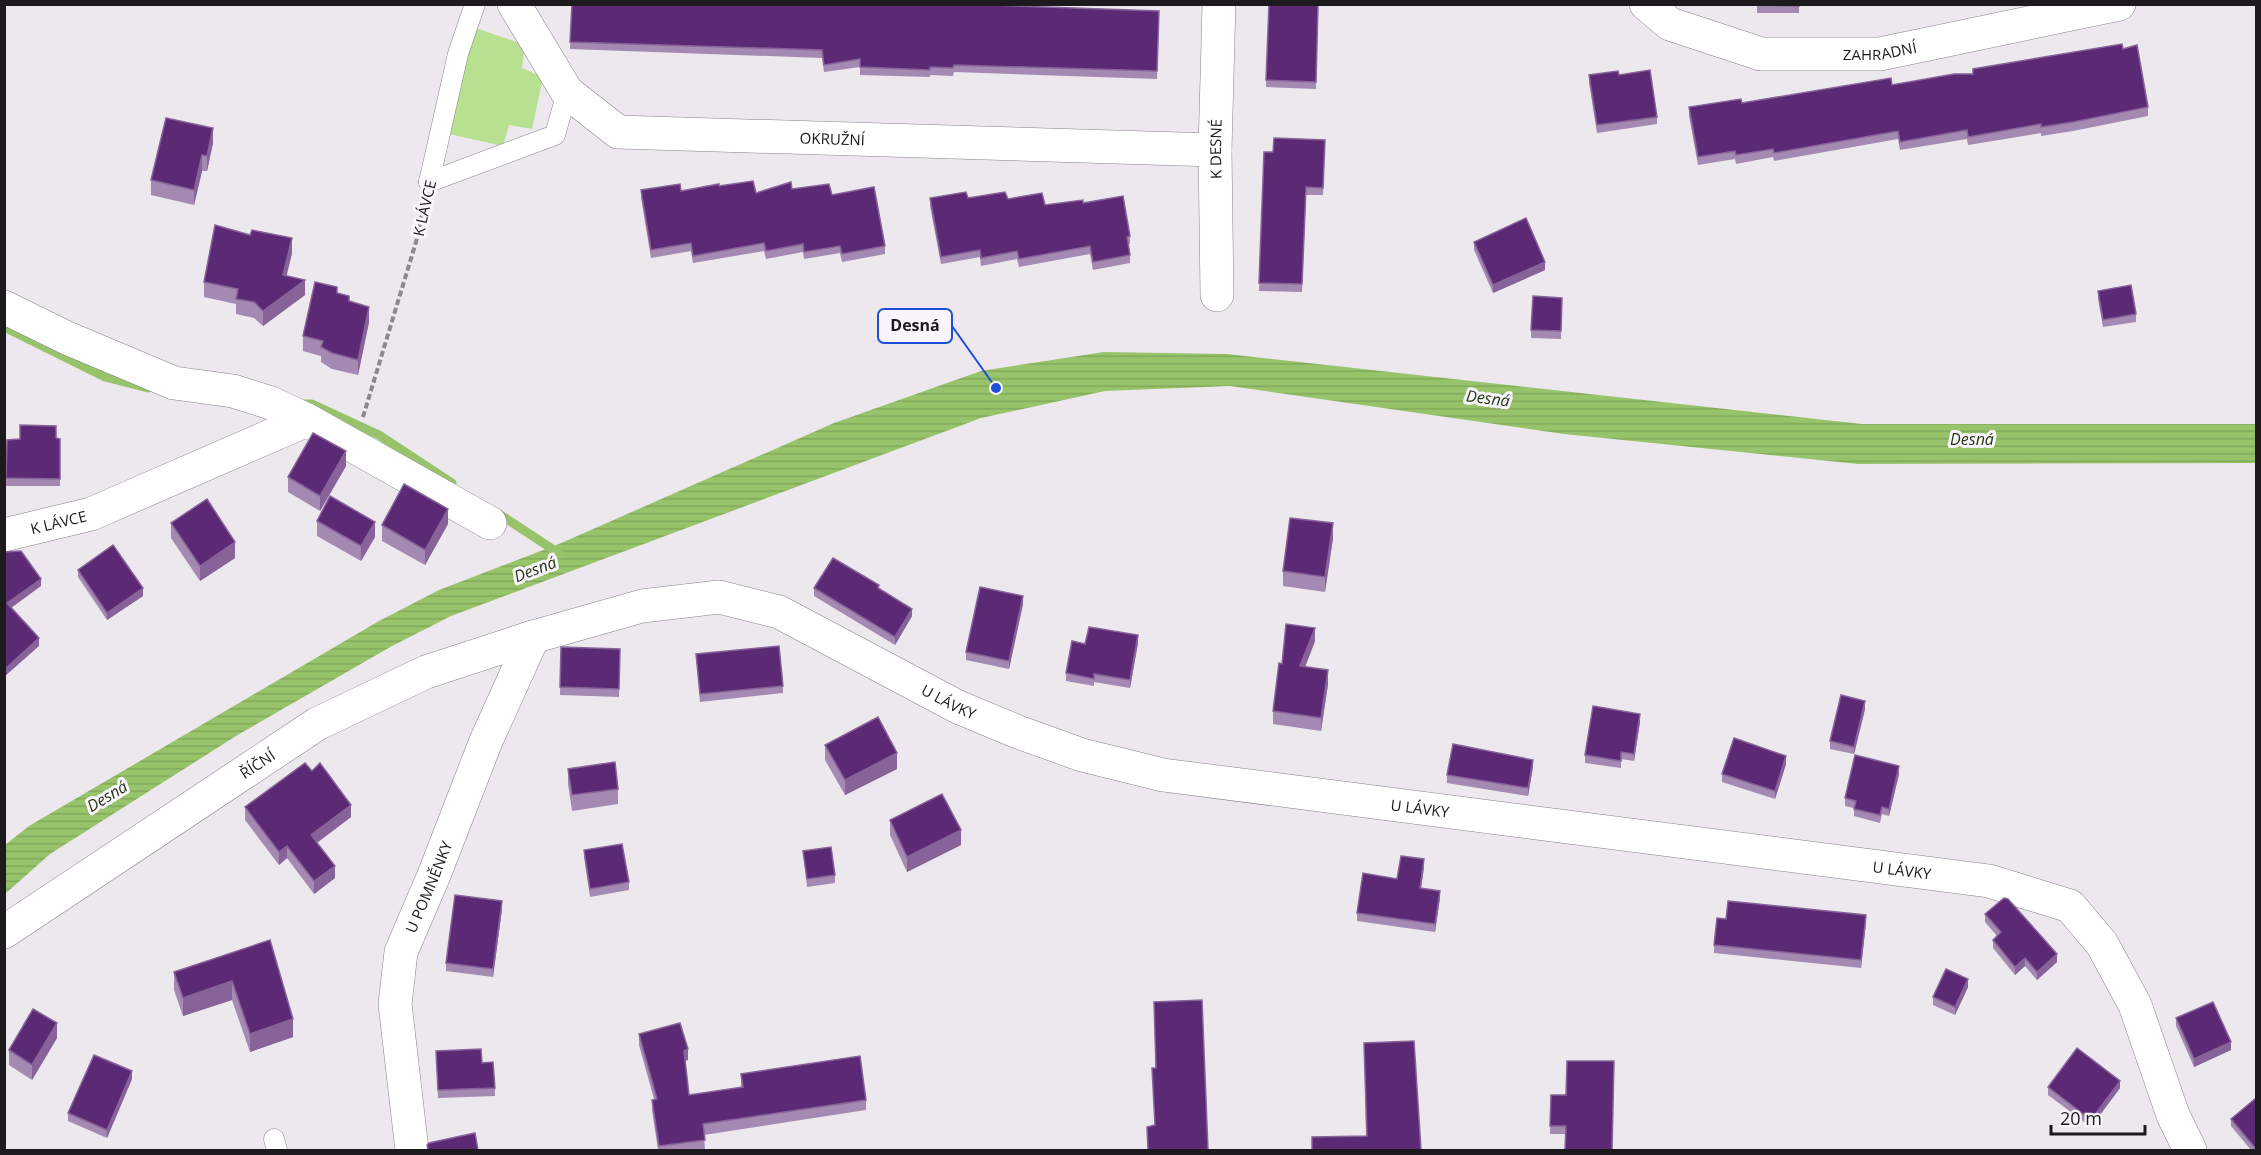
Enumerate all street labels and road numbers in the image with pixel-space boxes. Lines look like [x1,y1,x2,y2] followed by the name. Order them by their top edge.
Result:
[1843,36,1919,64] street label: ZAHRADNÍ
[1205,119,1226,179] street label: K DESNÉ
[799,127,866,149] street label: OKRUŽNÍ
[408,178,440,238] street label: K LÁVCE
[28,505,89,538] street label: K LÁVCE
[918,679,980,724] street label: U LÁVKY
[236,744,279,783] street label: ŘÍČNÍ
[1390,794,1451,822] street label: U LÁVKY
[400,838,456,936] street label: U POMNĚNKY
[1872,856,1933,884] street label: U LÁVKY

